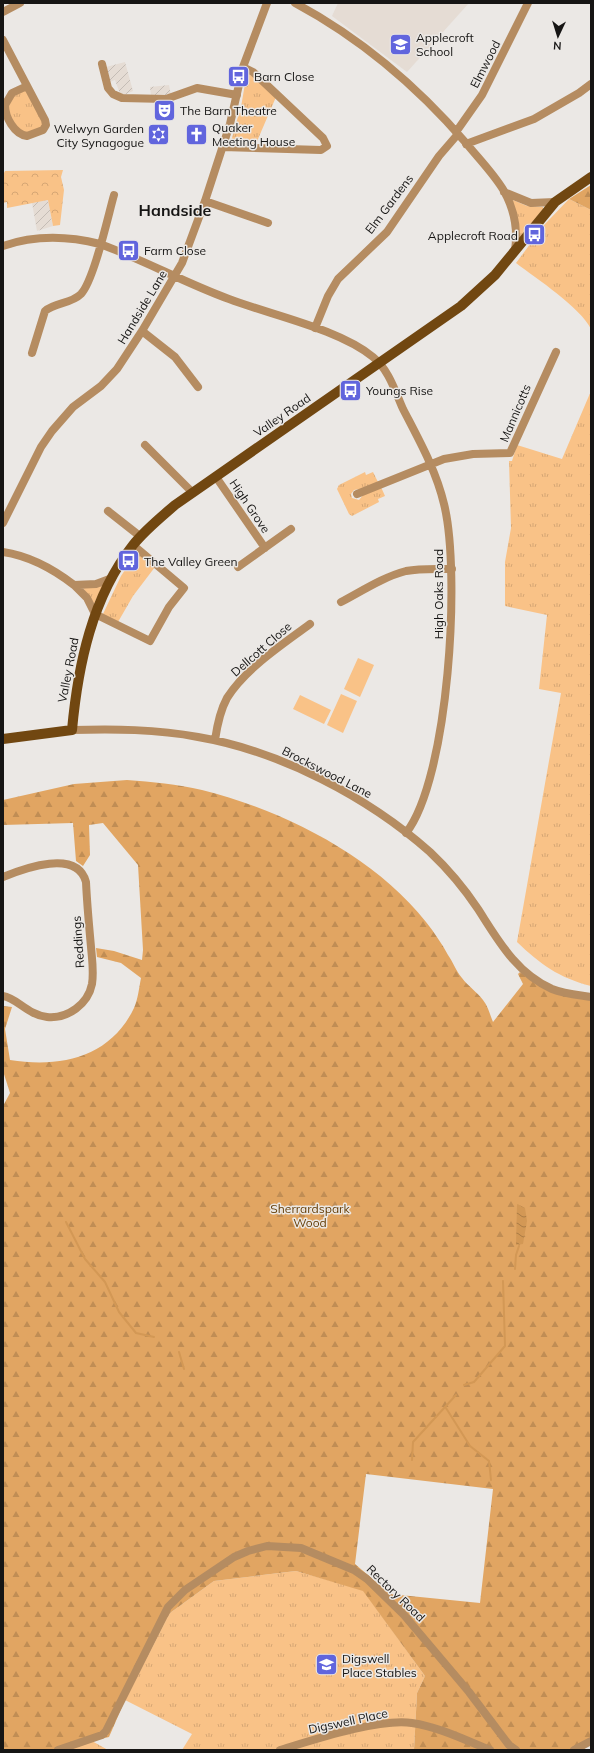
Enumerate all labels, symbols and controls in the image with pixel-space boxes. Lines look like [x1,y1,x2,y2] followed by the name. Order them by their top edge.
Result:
[538,16,578,56] north arrow
[416,30,474,59] place label: Applecroft School
[388,31,414,57] school or university icon: Applecroft School
[467,38,503,90] street label: Elmwood
[553,39,562,53] text: N
[225,63,251,89] bus stop icon: Barn Close
[254,69,314,84] place label: Barn Close
[151,97,177,123] theatre icon: The Barn Theatre
[180,103,277,118] place label: The Barn Theatre
[212,120,295,149] place label: Quaker Meeting House
[54,121,144,150] place label: Welwyn Garden City Synagogue
[183,121,209,147] church icon: Quaker Meeting House
[146,122,172,148] synagogue icon: Welwyn Garden City Synagogue
[362,171,416,237] street label: Elm Gardens
[139,200,212,220] district label: Handside
[521,222,547,248] bus stop icon: Applecroft Road
[428,228,518,243] place label: Applecroft Road
[115,237,141,263] bus stop icon: Farm Close
[144,243,206,258] place label: Farm Close
[114,267,170,347] street label: Handside Lane
[337,377,363,403] bus stop icon: Youngs Rise
[496,382,534,444] street label: Mannicotts
[365,383,433,398] place label: Youngs Rise
[251,390,313,440] street label: Valley Road
[226,476,274,536] street label: High Grove
[115,548,141,574] bus stop icon: The Valley Green
[431,549,446,639] street label: High Oaks Road
[144,554,238,569] place label: The Valley Green
[228,619,294,679] street label: Dellcott Close
[54,636,82,704] street label: Valley Road
[280,743,374,801] street label: Brockswood Lane
[69,915,87,969] street label: Reddings
[270,1201,350,1230] park label: Sherrardspark Wood
[364,1561,428,1625] street label: Rectory Road
[342,1651,417,1680] place label: Digswell Place Stables
[314,1652,340,1678] school or university icon: Digswell Place Stables
[307,1705,389,1737] street label: Digswell Place

